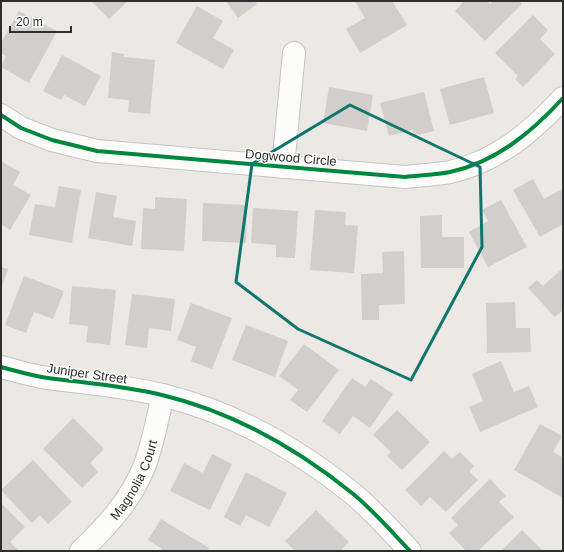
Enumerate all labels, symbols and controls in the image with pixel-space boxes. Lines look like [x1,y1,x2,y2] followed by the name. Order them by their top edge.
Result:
[10,8,71,34] scale bar
[16,15,43,29] text: 20 m
[245,146,337,169] street label: Dogwood Circle
[46,360,128,387] street label: Juniper Street
[107,438,160,523] street label: Magnolia Court

